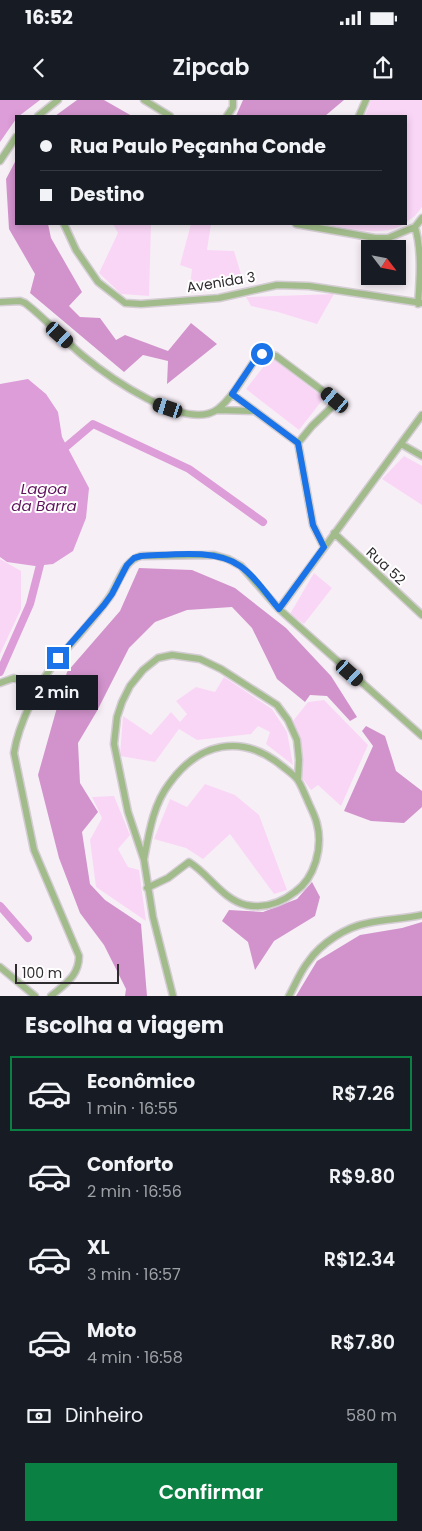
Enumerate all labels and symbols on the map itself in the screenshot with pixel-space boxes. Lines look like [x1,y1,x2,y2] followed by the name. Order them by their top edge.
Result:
[361,240,406,285] north arrow
[185,267,257,297] street label: Avenida 3
[43,319,76,351] car
[251,343,273,365] route start
[318,385,351,415] car
[151,396,184,420] car
[11,478,77,516] water label: Lagoa da Barra
[362,542,410,590] street label: Rua 52
[47,647,69,669] route end
[333,657,366,689] car
[17,676,99,710] callout: 2 min
[15,961,119,984] scale bar

